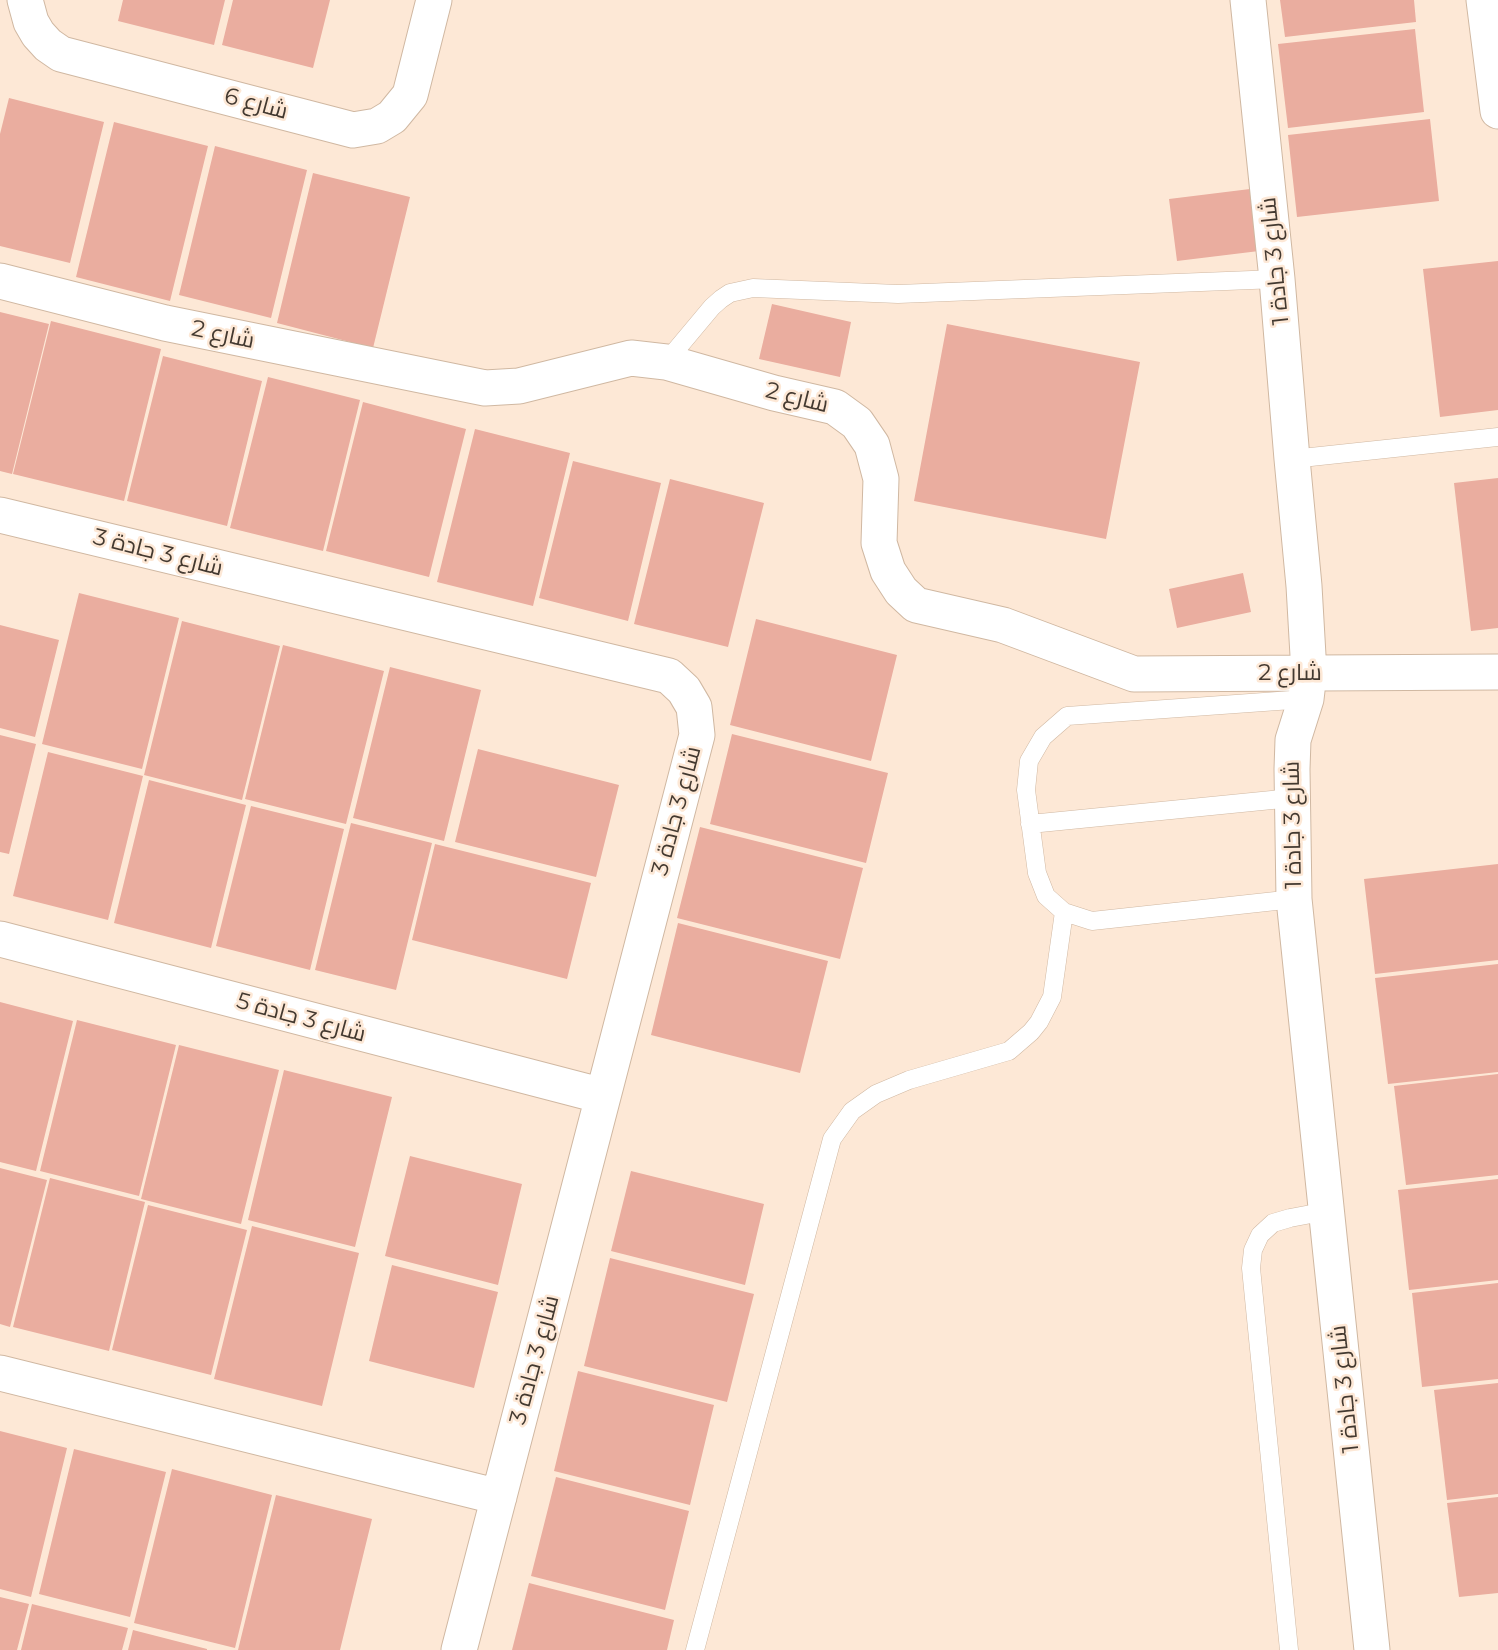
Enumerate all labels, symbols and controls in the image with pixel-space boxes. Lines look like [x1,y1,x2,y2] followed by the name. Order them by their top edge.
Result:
[221,82,291,126] street label: شارع 6
[1255,196,1295,326] street label: شارع 3 جادة 1
[189,315,257,355] street label: شارع 2
[763,377,831,419] street label: شارع 2
[90,524,226,582] street label: شارع 3 جادة 3
[1258,659,1322,687] street label: شارع 2
[647,743,707,879] street label: شارع 3 جادة 3
[1278,761,1308,889] street label: شارع 3 جادة 1
[233,987,369,1049] street label: شارع 3 جادة 5
[505,1292,565,1428] street label: شارع 3 جادة 3
[1325,1324,1365,1454] street label: شارع 3 جادة 1

